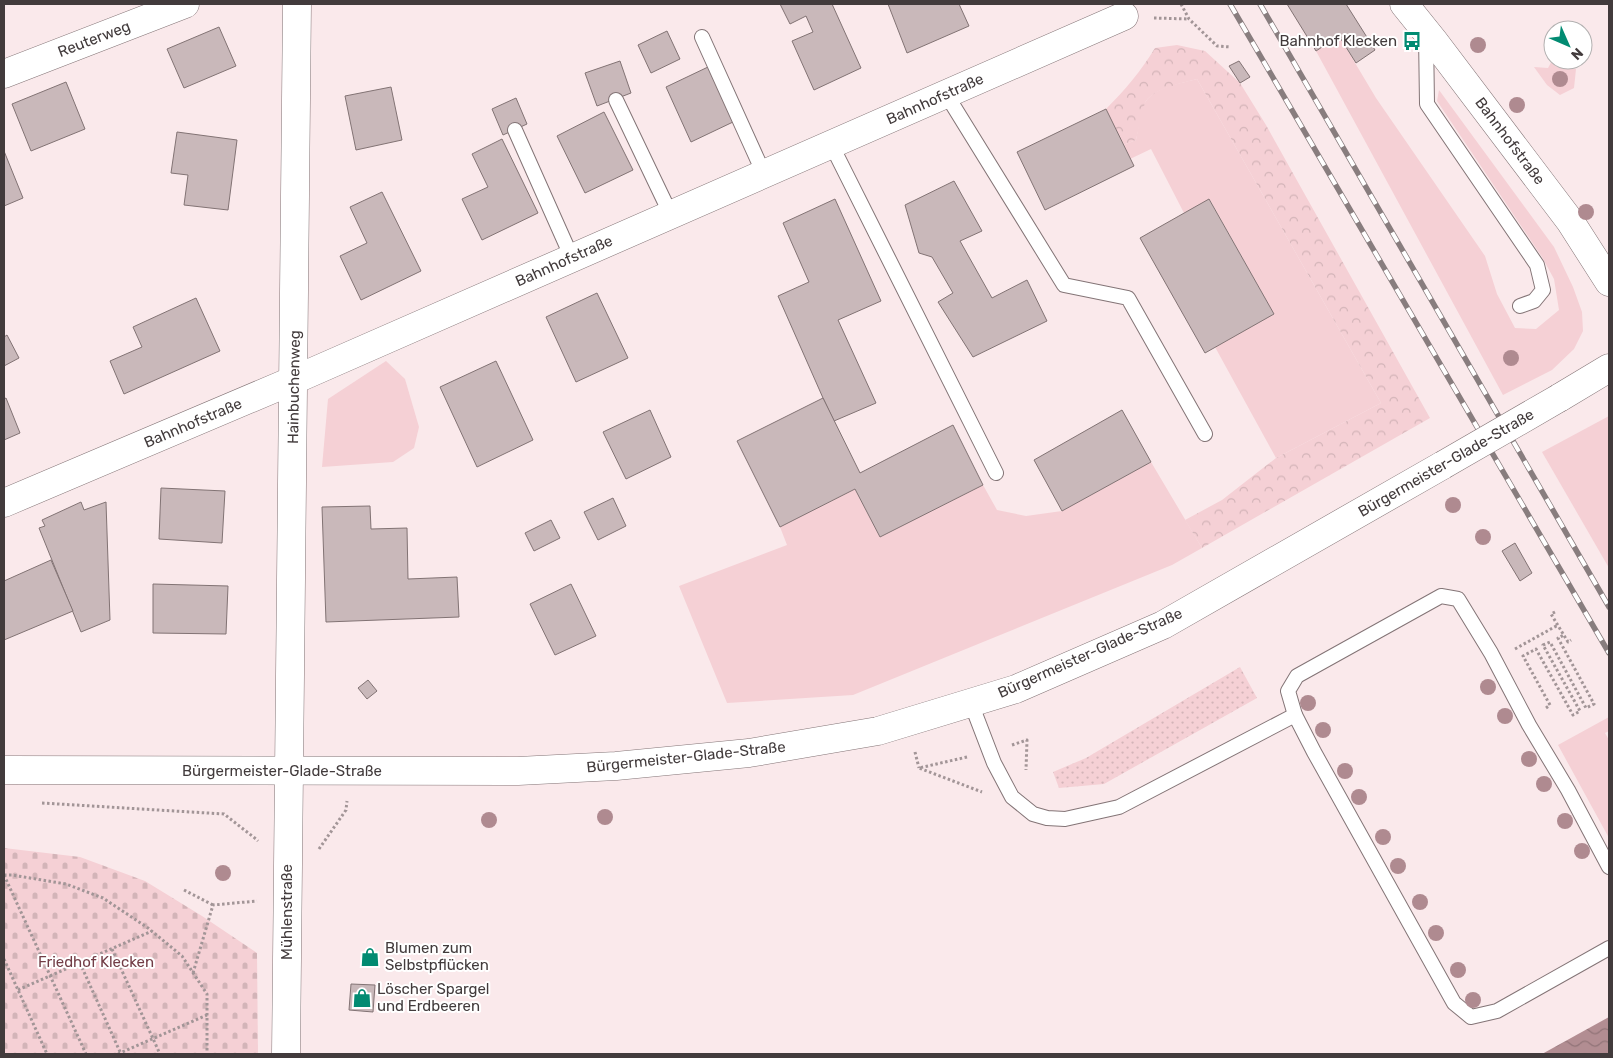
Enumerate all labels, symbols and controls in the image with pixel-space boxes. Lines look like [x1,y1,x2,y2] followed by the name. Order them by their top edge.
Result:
[55,17,133,61] street label: Reuterweg
[1543,20,1593,70] north arrow
[1401,30,1423,52] bus stop icon: Bahnhof Klecken
[1280,32,1397,50] place label: Bahnhof Klecken
[1567,44,1586,63] text: N
[884,70,986,128] street label: Bahnhofstraße
[1471,94,1549,188] street label: Bahnhofstraße
[513,232,615,290] street label: Bahnhofstraße
[284,330,304,444] street label: Hainbuchenweg
[141,394,245,452] street label: Bahnhofstraße
[1355,405,1537,521] street label: Bürgermeister-Glade-Straße
[995,604,1185,702] street label: Bürgermeister-Glade-Straße
[586,738,786,776] street label: Bürgermeister-Glade-Straße
[182,762,382,780] street label: Bürgermeister-Glade-Straße
[278,864,296,960] street label: Mühlenstraße
[385,939,489,974] place label: Blumen zum Selbstpflücken
[359,946,381,968] shop icon: Blumen zum Selbstpflücken
[38,953,154,971] park label: Friedhof Klecken
[377,980,490,1015] place label: Löscher Spargel und Erdbeeren
[351,987,373,1009] shop icon: Löscher Spargel und Erdbeeren

